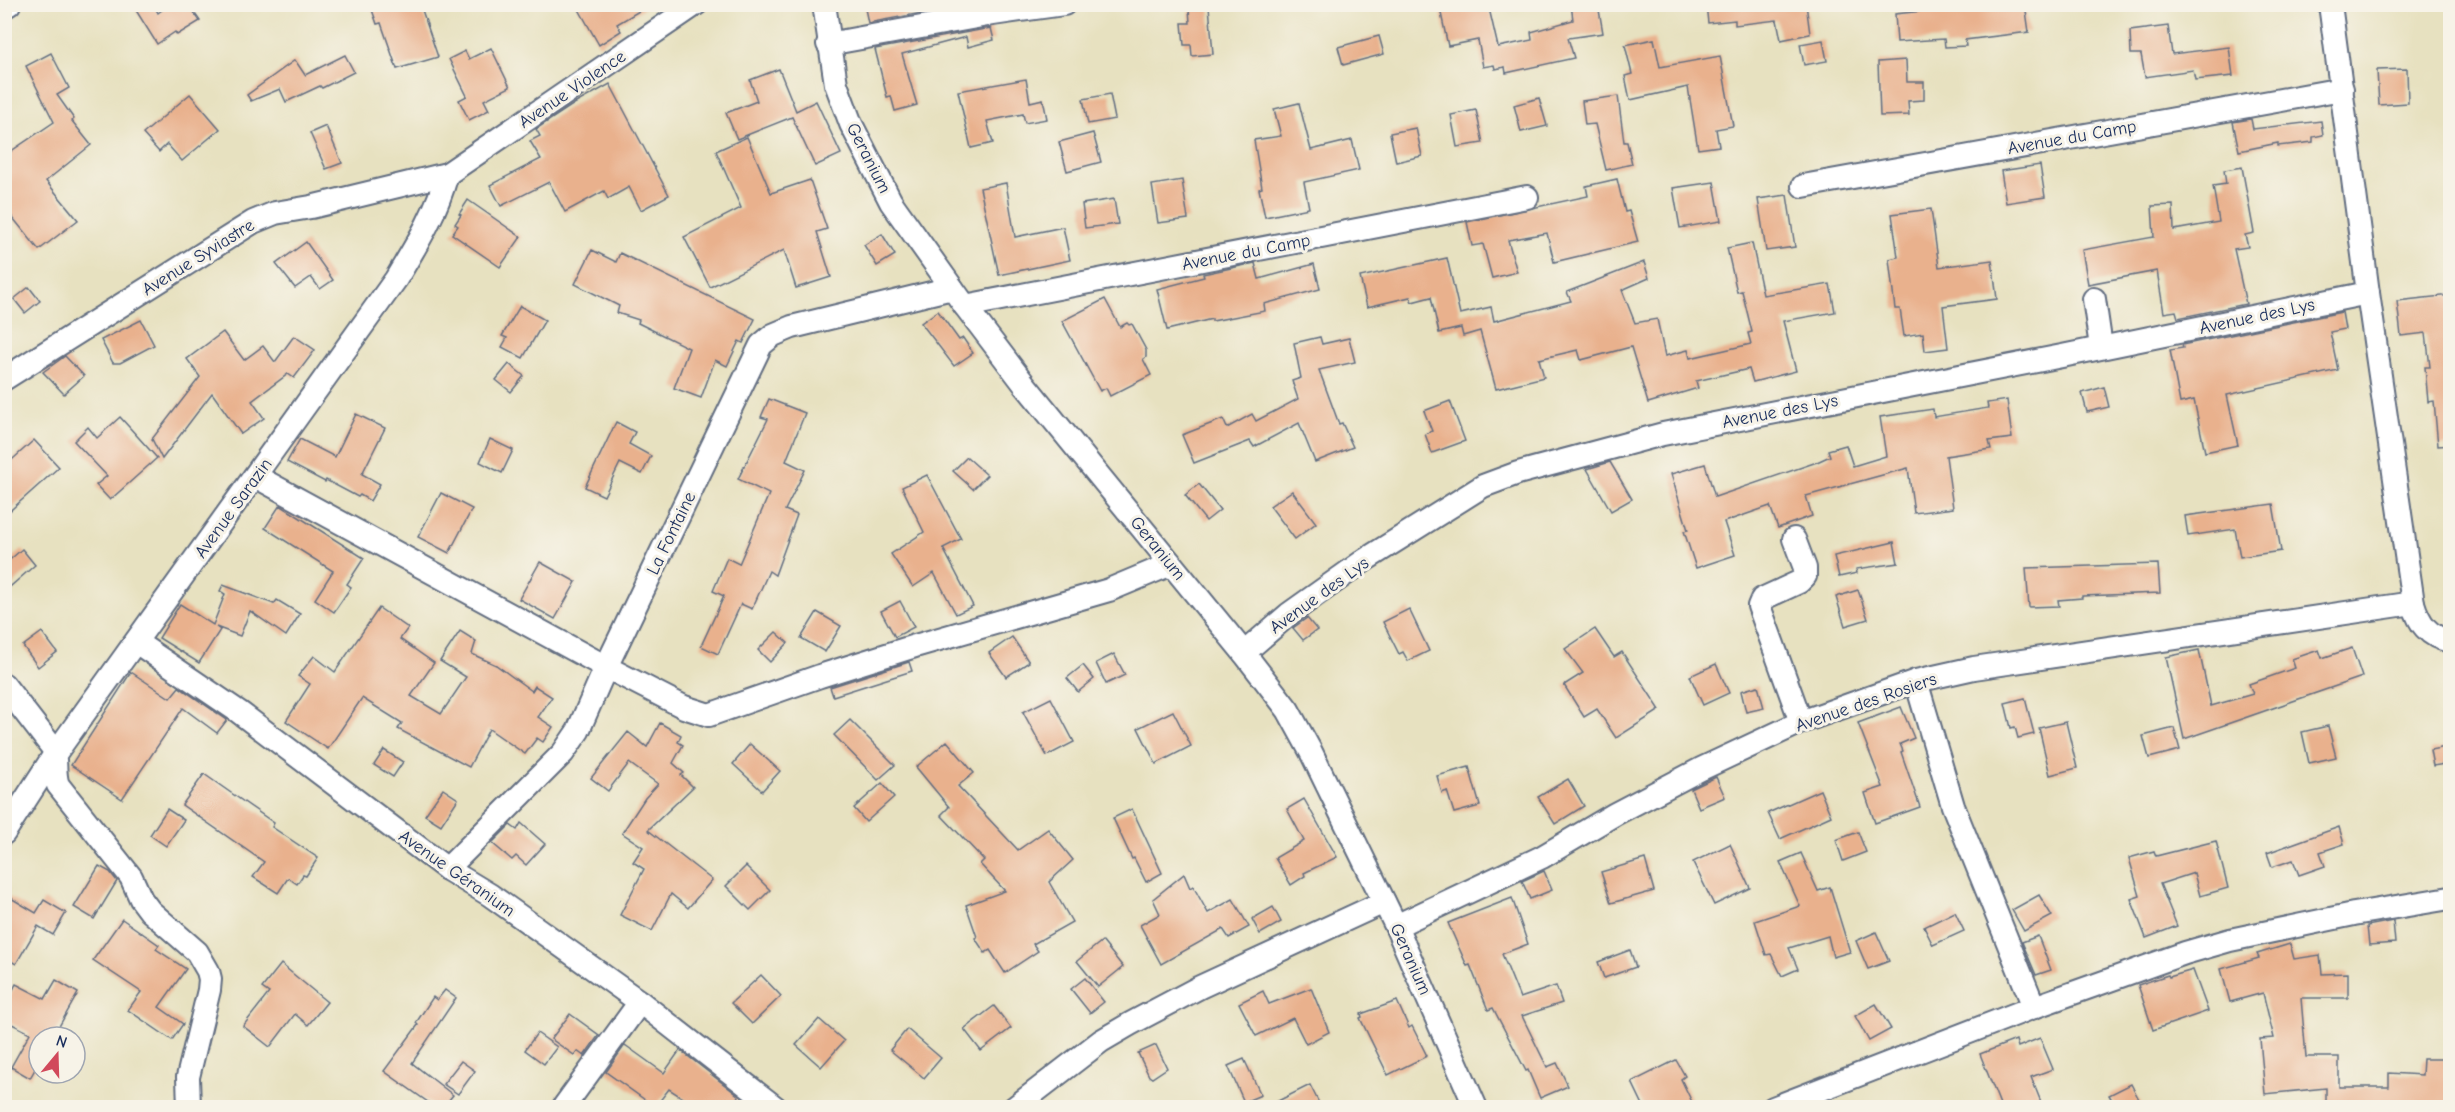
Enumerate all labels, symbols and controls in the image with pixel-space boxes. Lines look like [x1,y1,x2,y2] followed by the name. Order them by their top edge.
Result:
[515,46,630,133] street label: Avenue Violence
[2006,116,2138,159] street label: Avenue du Camp
[842,120,895,197] street label: Geranium
[138,215,258,300] street label: Avenue Syviastre
[1180,230,1312,275] street label: Avenue du Camp
[2197,294,2317,339] street label: Avenue des Lys
[1720,390,1840,433] street label: Avenue des Lys
[190,454,277,562] street label: Avenue Sarazin
[642,488,701,578] street label: La Fontaine
[1125,512,1190,585] street label: Geranium
[1266,552,1373,638] street label: Avenue des Lys
[1793,668,1940,736] street label: Avenue des Rosiers
[395,826,519,921] street label: Avenue Géranium
[1385,920,1436,998] street label: Geranium
[27,1025,87,1085] north arrow
[54,1032,69,1052] text: N

